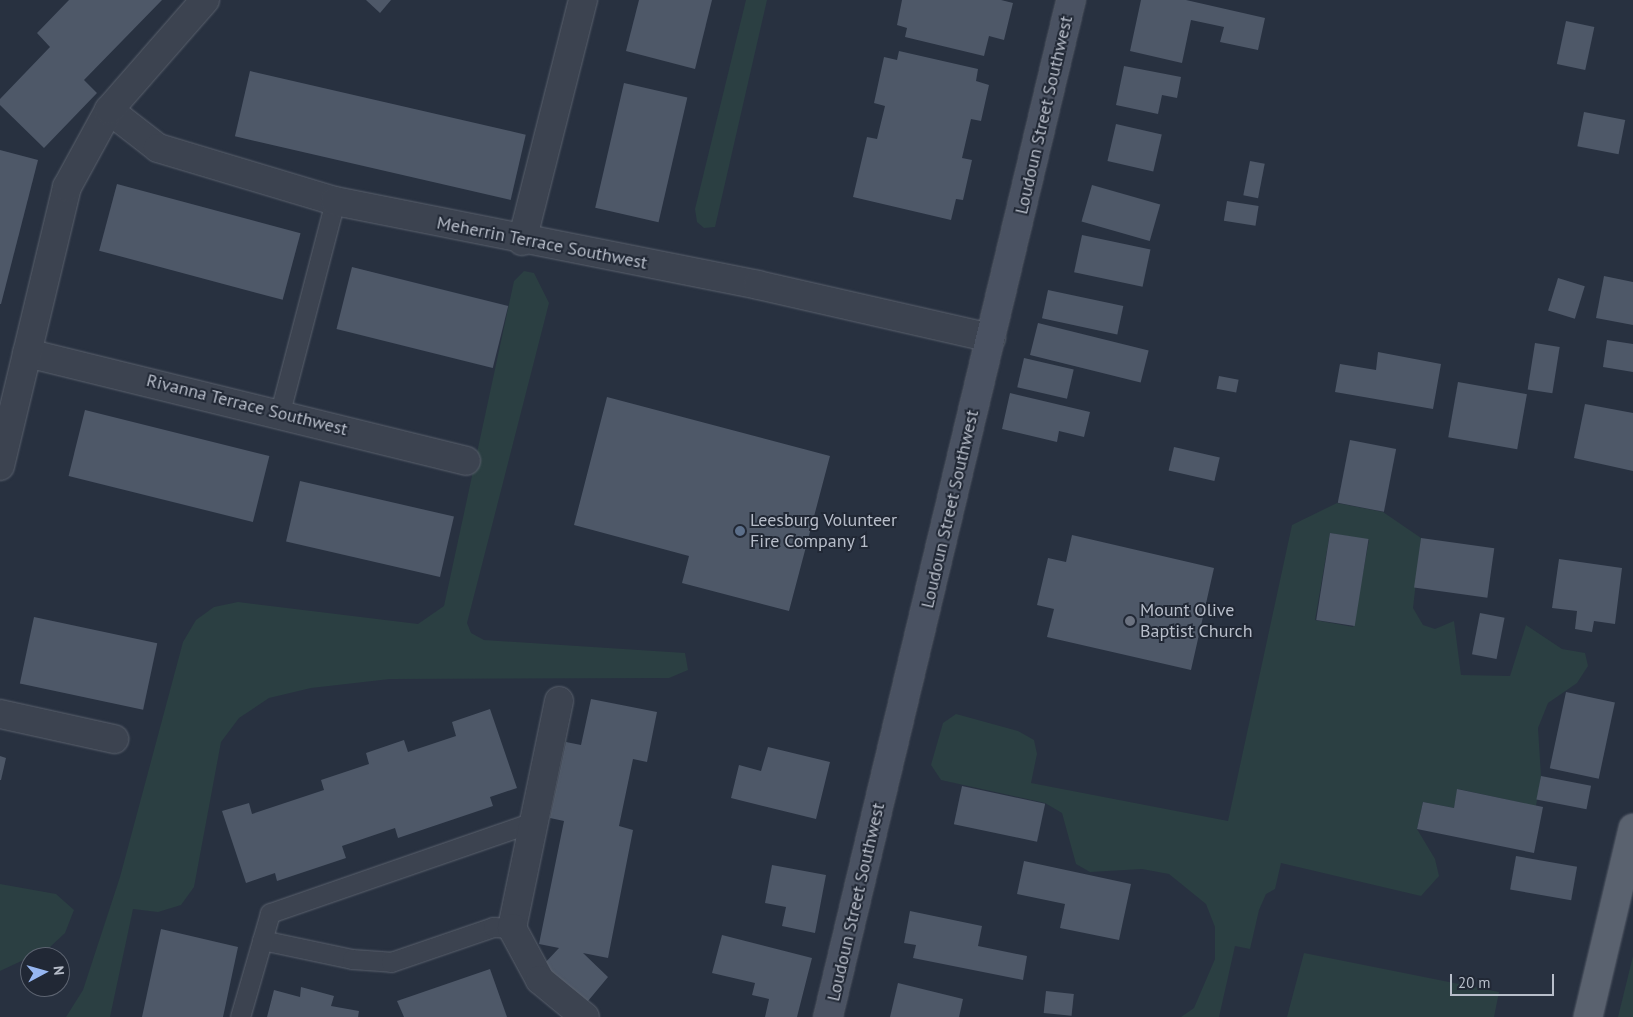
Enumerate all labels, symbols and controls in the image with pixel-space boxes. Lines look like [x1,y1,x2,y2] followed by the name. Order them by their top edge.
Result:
[1011,14,1077,216] street label: Loudoun Street Southwest
[435,212,649,274] street label: Meherrin Terrace Southwest
[144,369,350,441] street label: Rivanna Terrace Southwest
[917,408,983,610] street label: Loudoun Street Southwest
[750,510,898,552] place label: Leesburg Volunteer Fire Company 1
[734,525,746,537] marker: Leesburg Volunteer Fire Company 1
[1140,600,1252,642] place label: Mount Olive Baptist Church
[1124,615,1136,627] marker: Mount Olive Baptist Church
[823,801,889,1003] street label: Loudoun Street Southwest
[20,947,70,997] north arrow
[1453,964,1557,996] scale bar
[49,965,68,976] text: N
[1458,973,1491,992] text: 20 m

